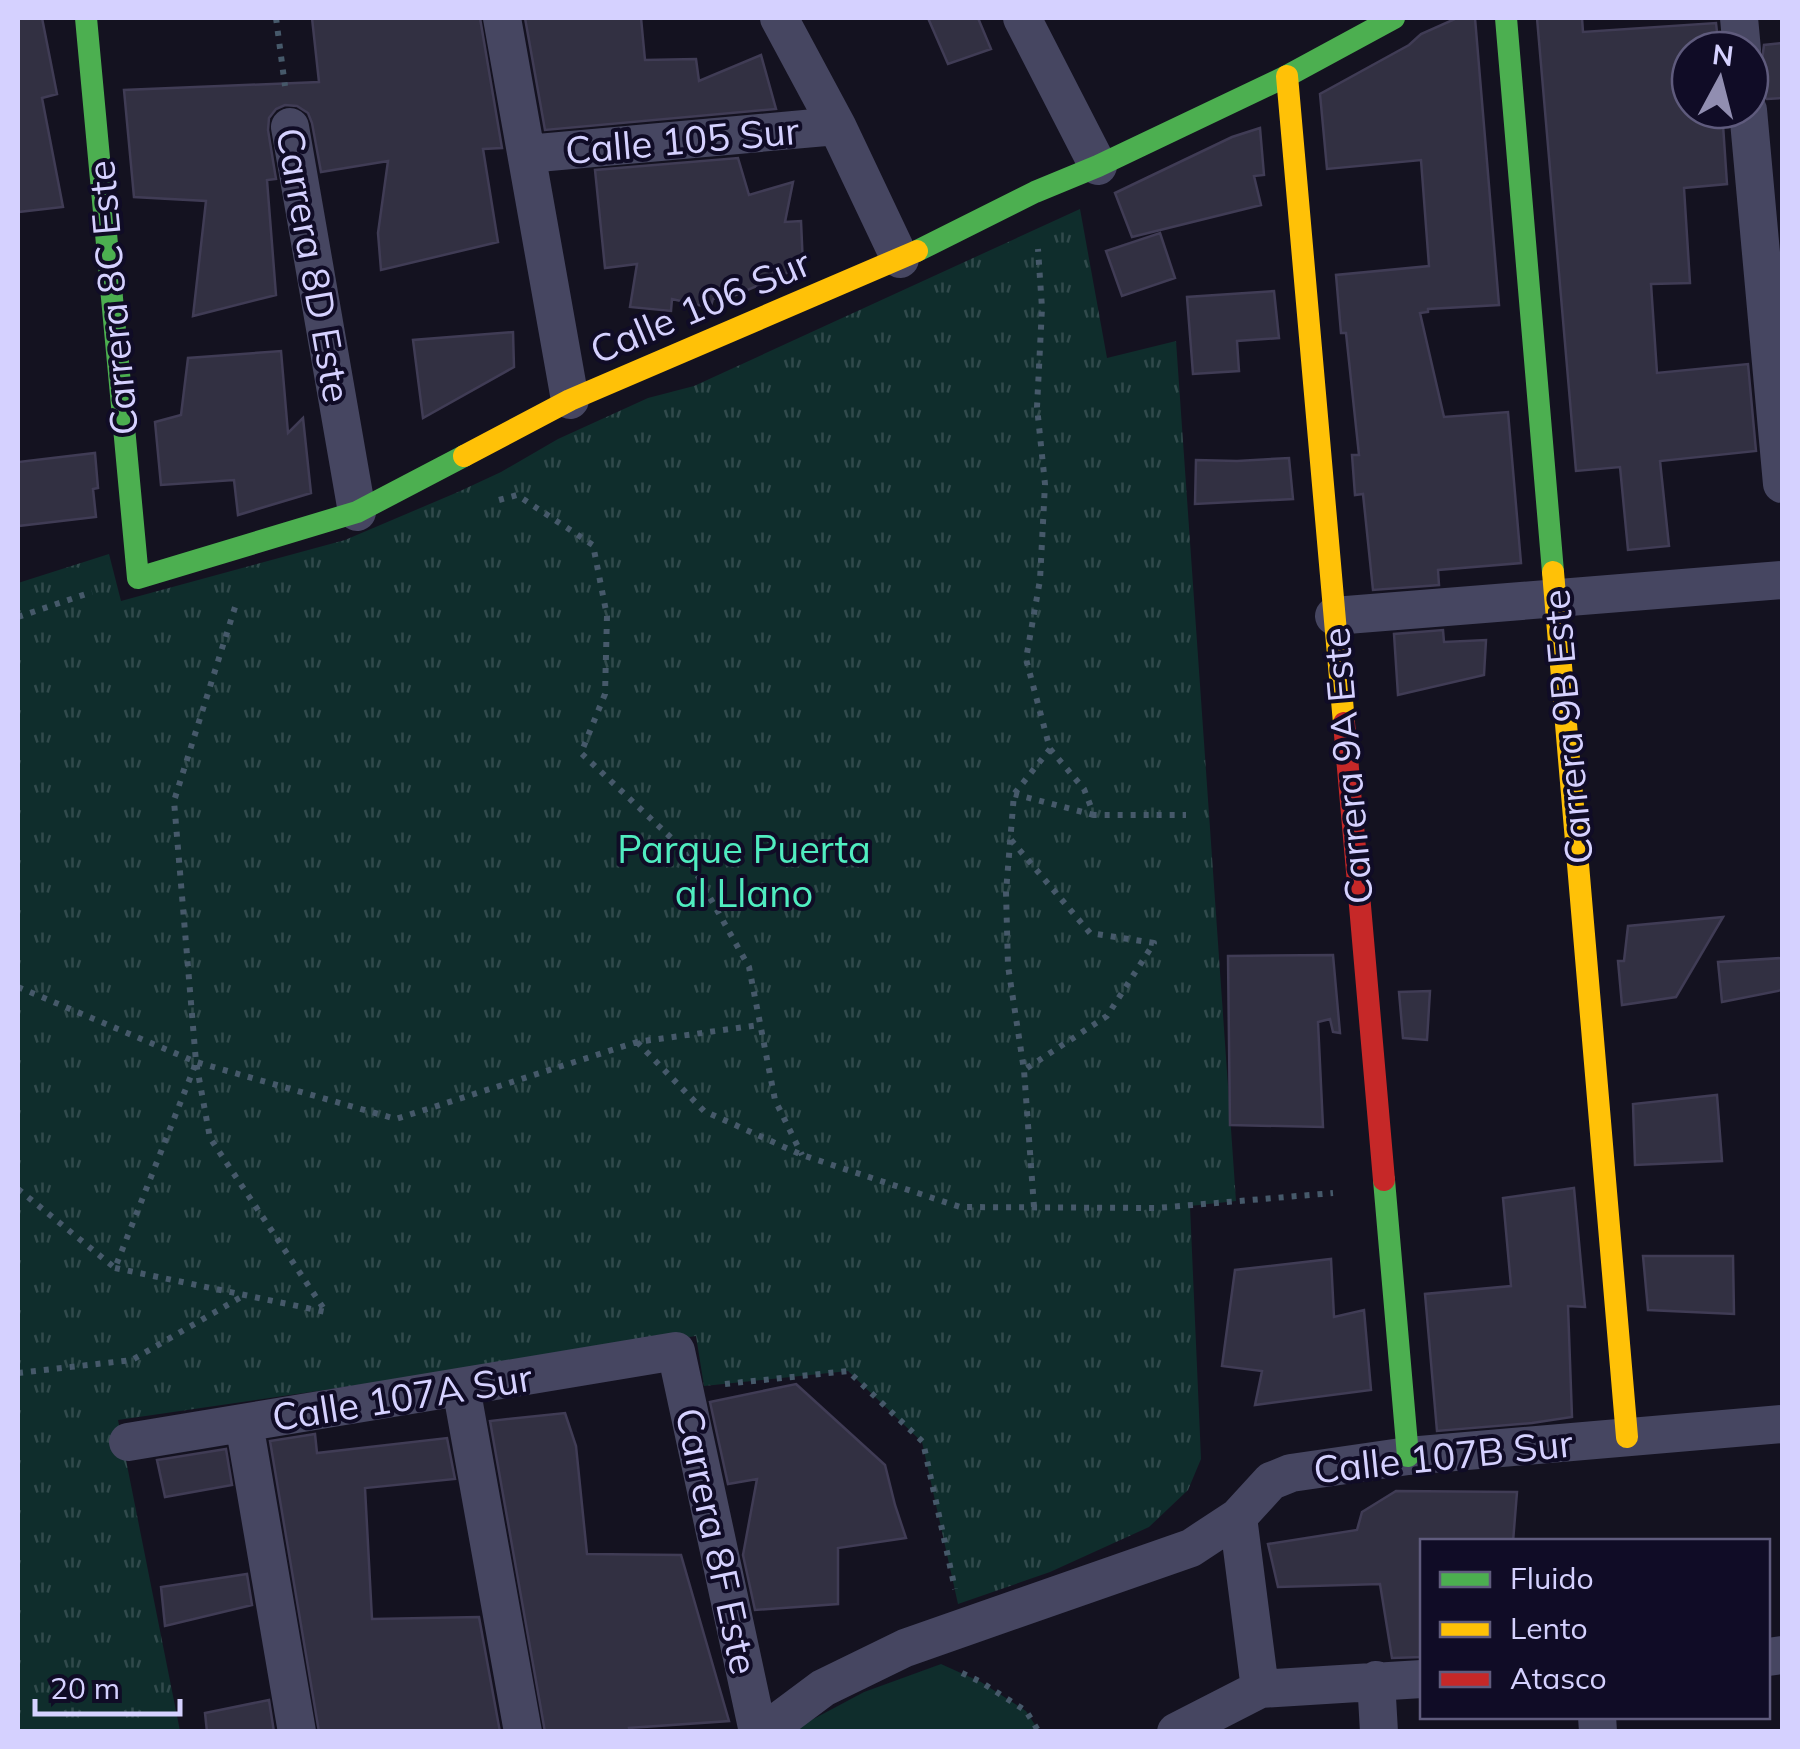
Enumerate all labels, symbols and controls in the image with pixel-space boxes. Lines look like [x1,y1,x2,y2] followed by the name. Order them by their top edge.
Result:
[1670,30,1770,130] north arrow
[1710,36,1736,73] text: N
[563,106,801,174] street label: Calle 105 Sur
[266,124,362,406] street label: Carrera 8D Este
[76,159,148,437] street label: Carrera 8C Este
[583,238,818,374] street label: Calle 106 Sur
[1531,588,1603,866] street label: Carrera 9B Este
[1311,626,1383,906] street label: Carrera 9A Este
[617,825,871,917] park label: Parque Puerta al Llano
[269,1353,536,1441] street label: Calle 107A Sur
[665,1403,769,1679] street label: Carrera 8F Este
[1311,1419,1575,1493] street label: Calle 107B Sur
[1420,1539,1770,1719] legend
[1510,1559,1594,1597] text: Fluido
[1510,1609,1588,1647] text: Lento
[35,1654,180,1716] scale bar
[1510,1659,1607,1697] text: Atasco
[50,1669,120,1707] text: 20 m

